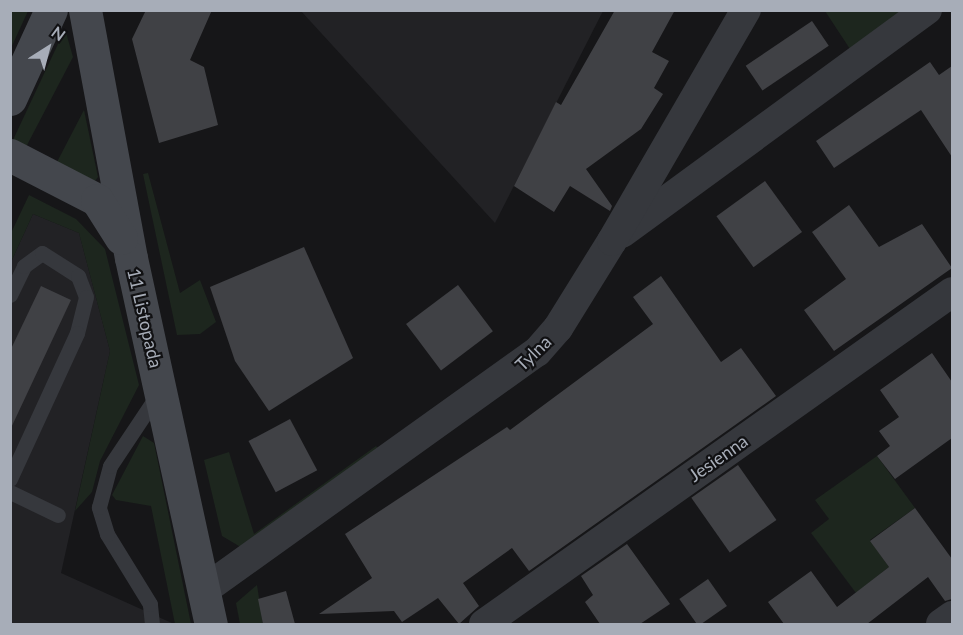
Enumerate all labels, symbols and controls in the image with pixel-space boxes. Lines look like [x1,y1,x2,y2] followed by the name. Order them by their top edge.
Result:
[18,18,78,78] north arrow
[48,22,69,44] text: N
[123,266,167,370] street label: 11 Listopada
[511,331,555,375] street label: Tylna
[684,430,752,486] street label: Jesienna

